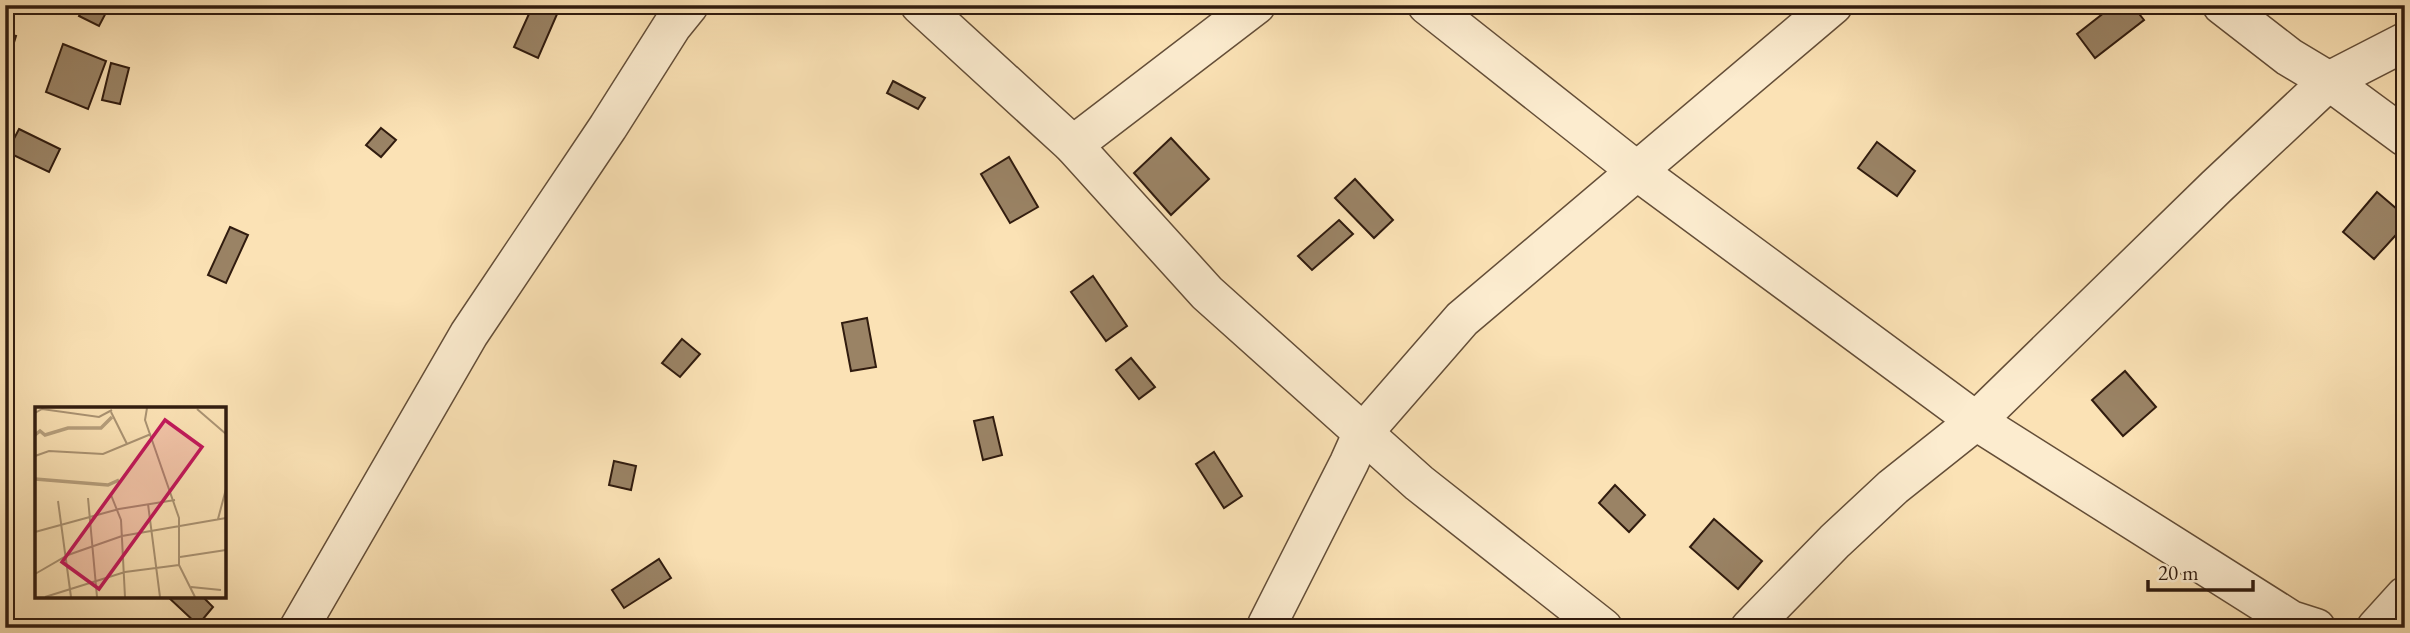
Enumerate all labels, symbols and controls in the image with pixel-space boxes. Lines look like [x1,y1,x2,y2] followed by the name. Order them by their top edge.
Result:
[35,407,226,598] inset map
[2148,549,2252,593] scale bar
[2158,559,2199,586] text: 20 m

